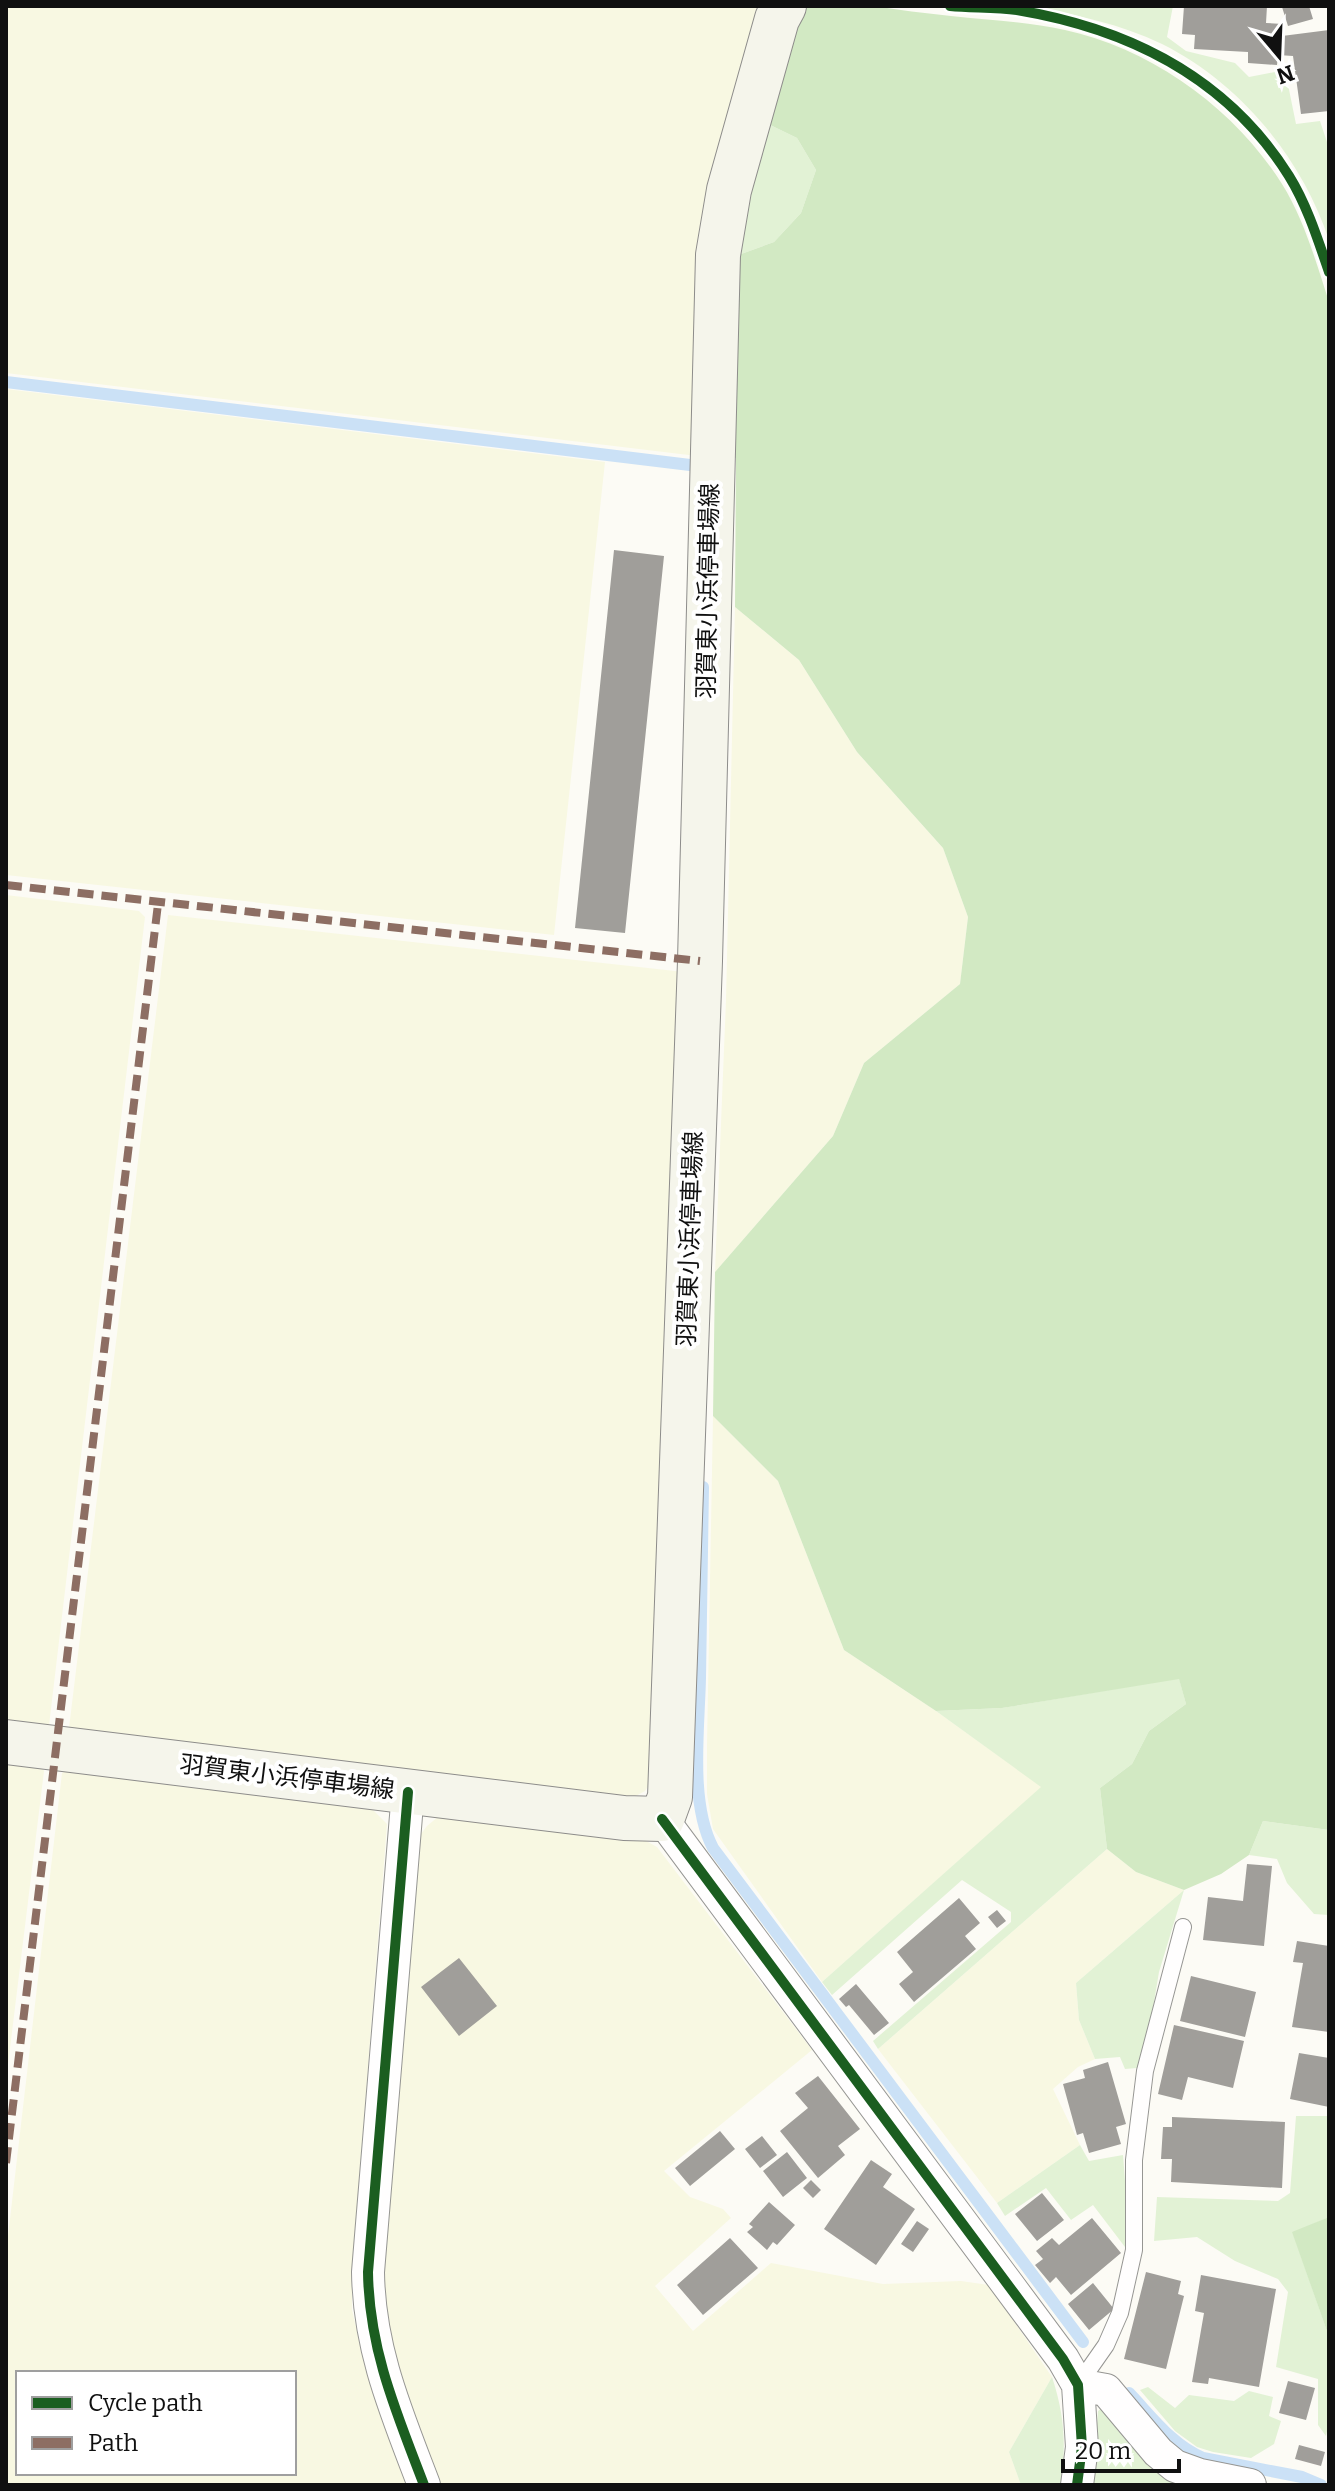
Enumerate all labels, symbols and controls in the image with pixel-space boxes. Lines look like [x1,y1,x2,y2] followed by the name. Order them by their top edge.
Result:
[1239,16,1319,96] north arrow
[1273,59,1298,90] text: N
[692,483,724,699] street label: 羽賀東小浜停車場線
[672,1131,708,1347] street label: 羽賀東小浜停車場線
[178,1750,396,1804] street label: 羽賀東小浜停車場線
[16,2371,296,2475] legend
[88,2389,203,2417] text: Cycle path
[1063,2423,1179,2473] scale bar
[88,2429,138,2457] text: Path
[1075,2437,1131,2465] text: 20 m

